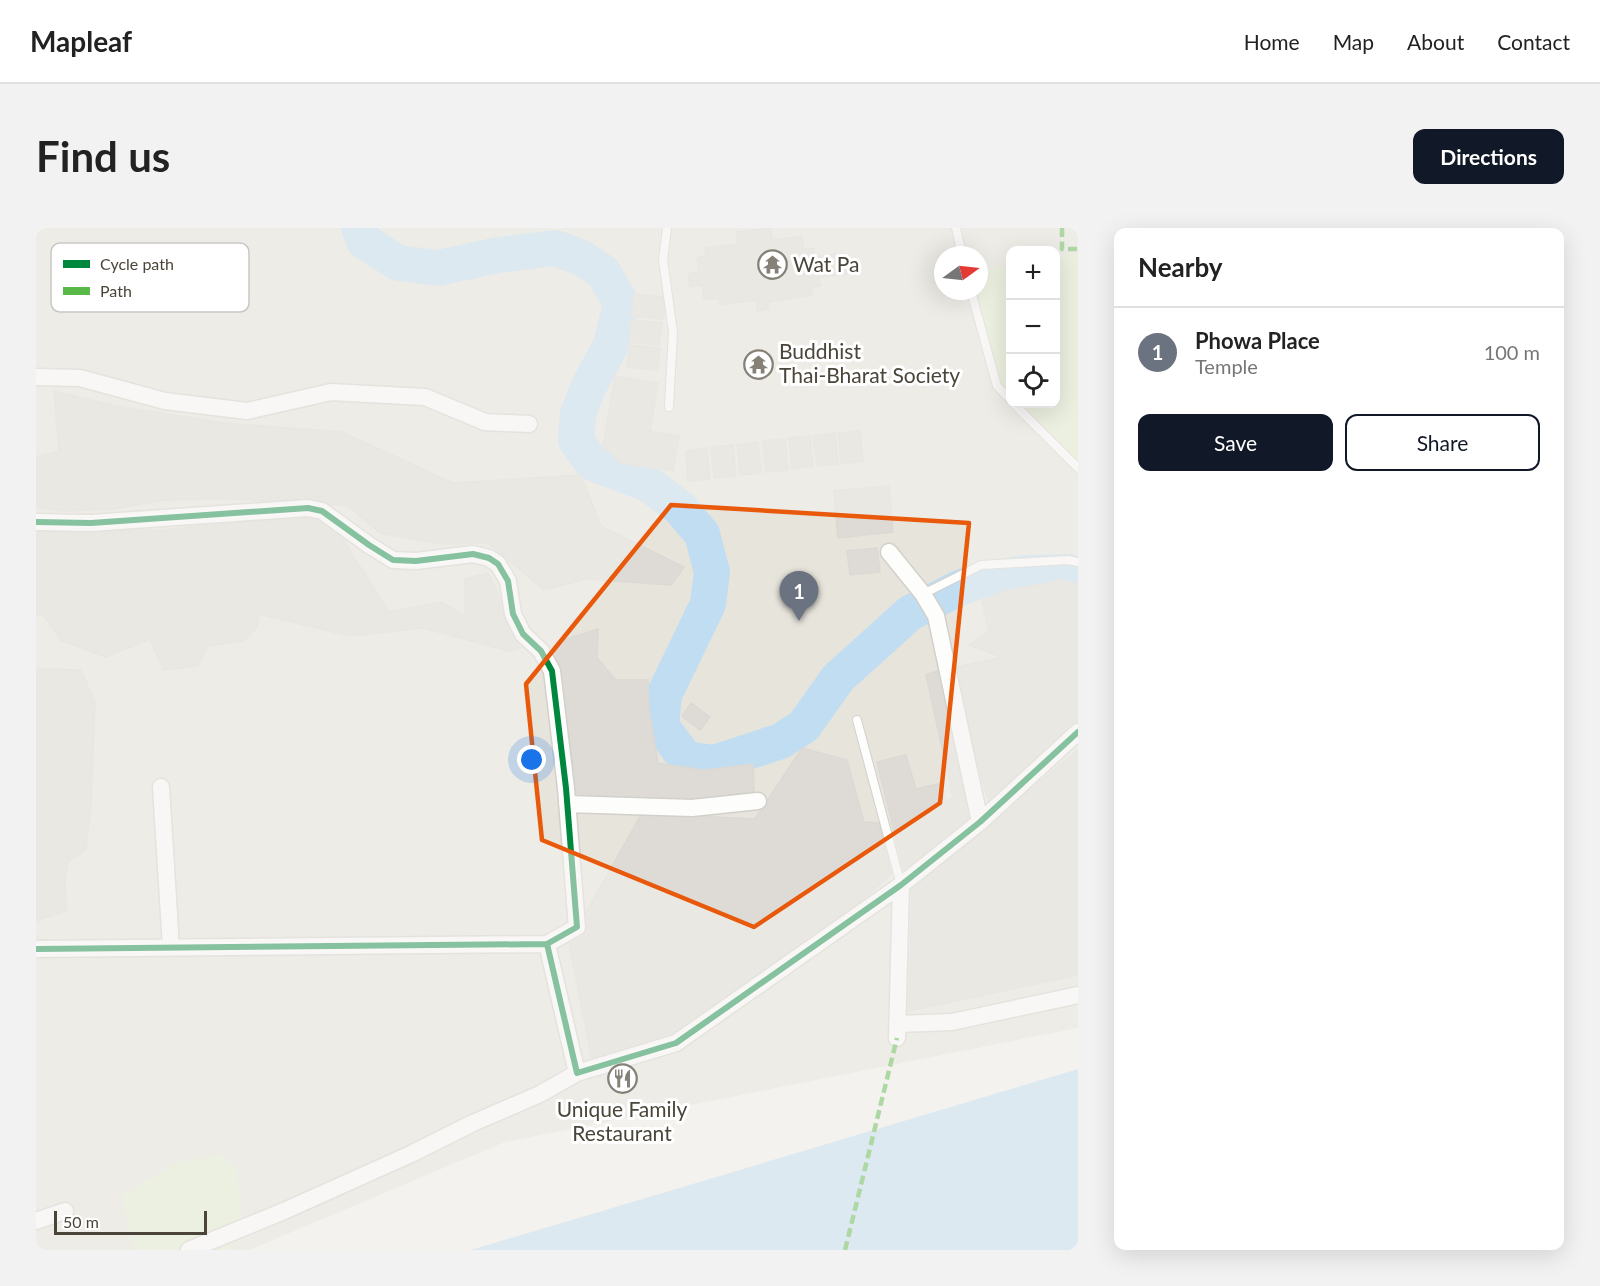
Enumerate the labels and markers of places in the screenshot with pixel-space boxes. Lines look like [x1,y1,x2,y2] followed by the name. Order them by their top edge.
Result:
[756,249,788,281] temple icon: Wat Pa
[793,251,859,276] place label: Wat Pa
[779,338,960,387] place label: Buddhist Thai-Bharat Society
[742,348,774,380] temple icon: Buddhist Thai-Bharat Society
[780,572,819,621] pin: 1
[606,1063,638,1095] restaurant icon: Unique Family Restaurant
[557,1096,688,1145] place label: Unique Family Restaurant

